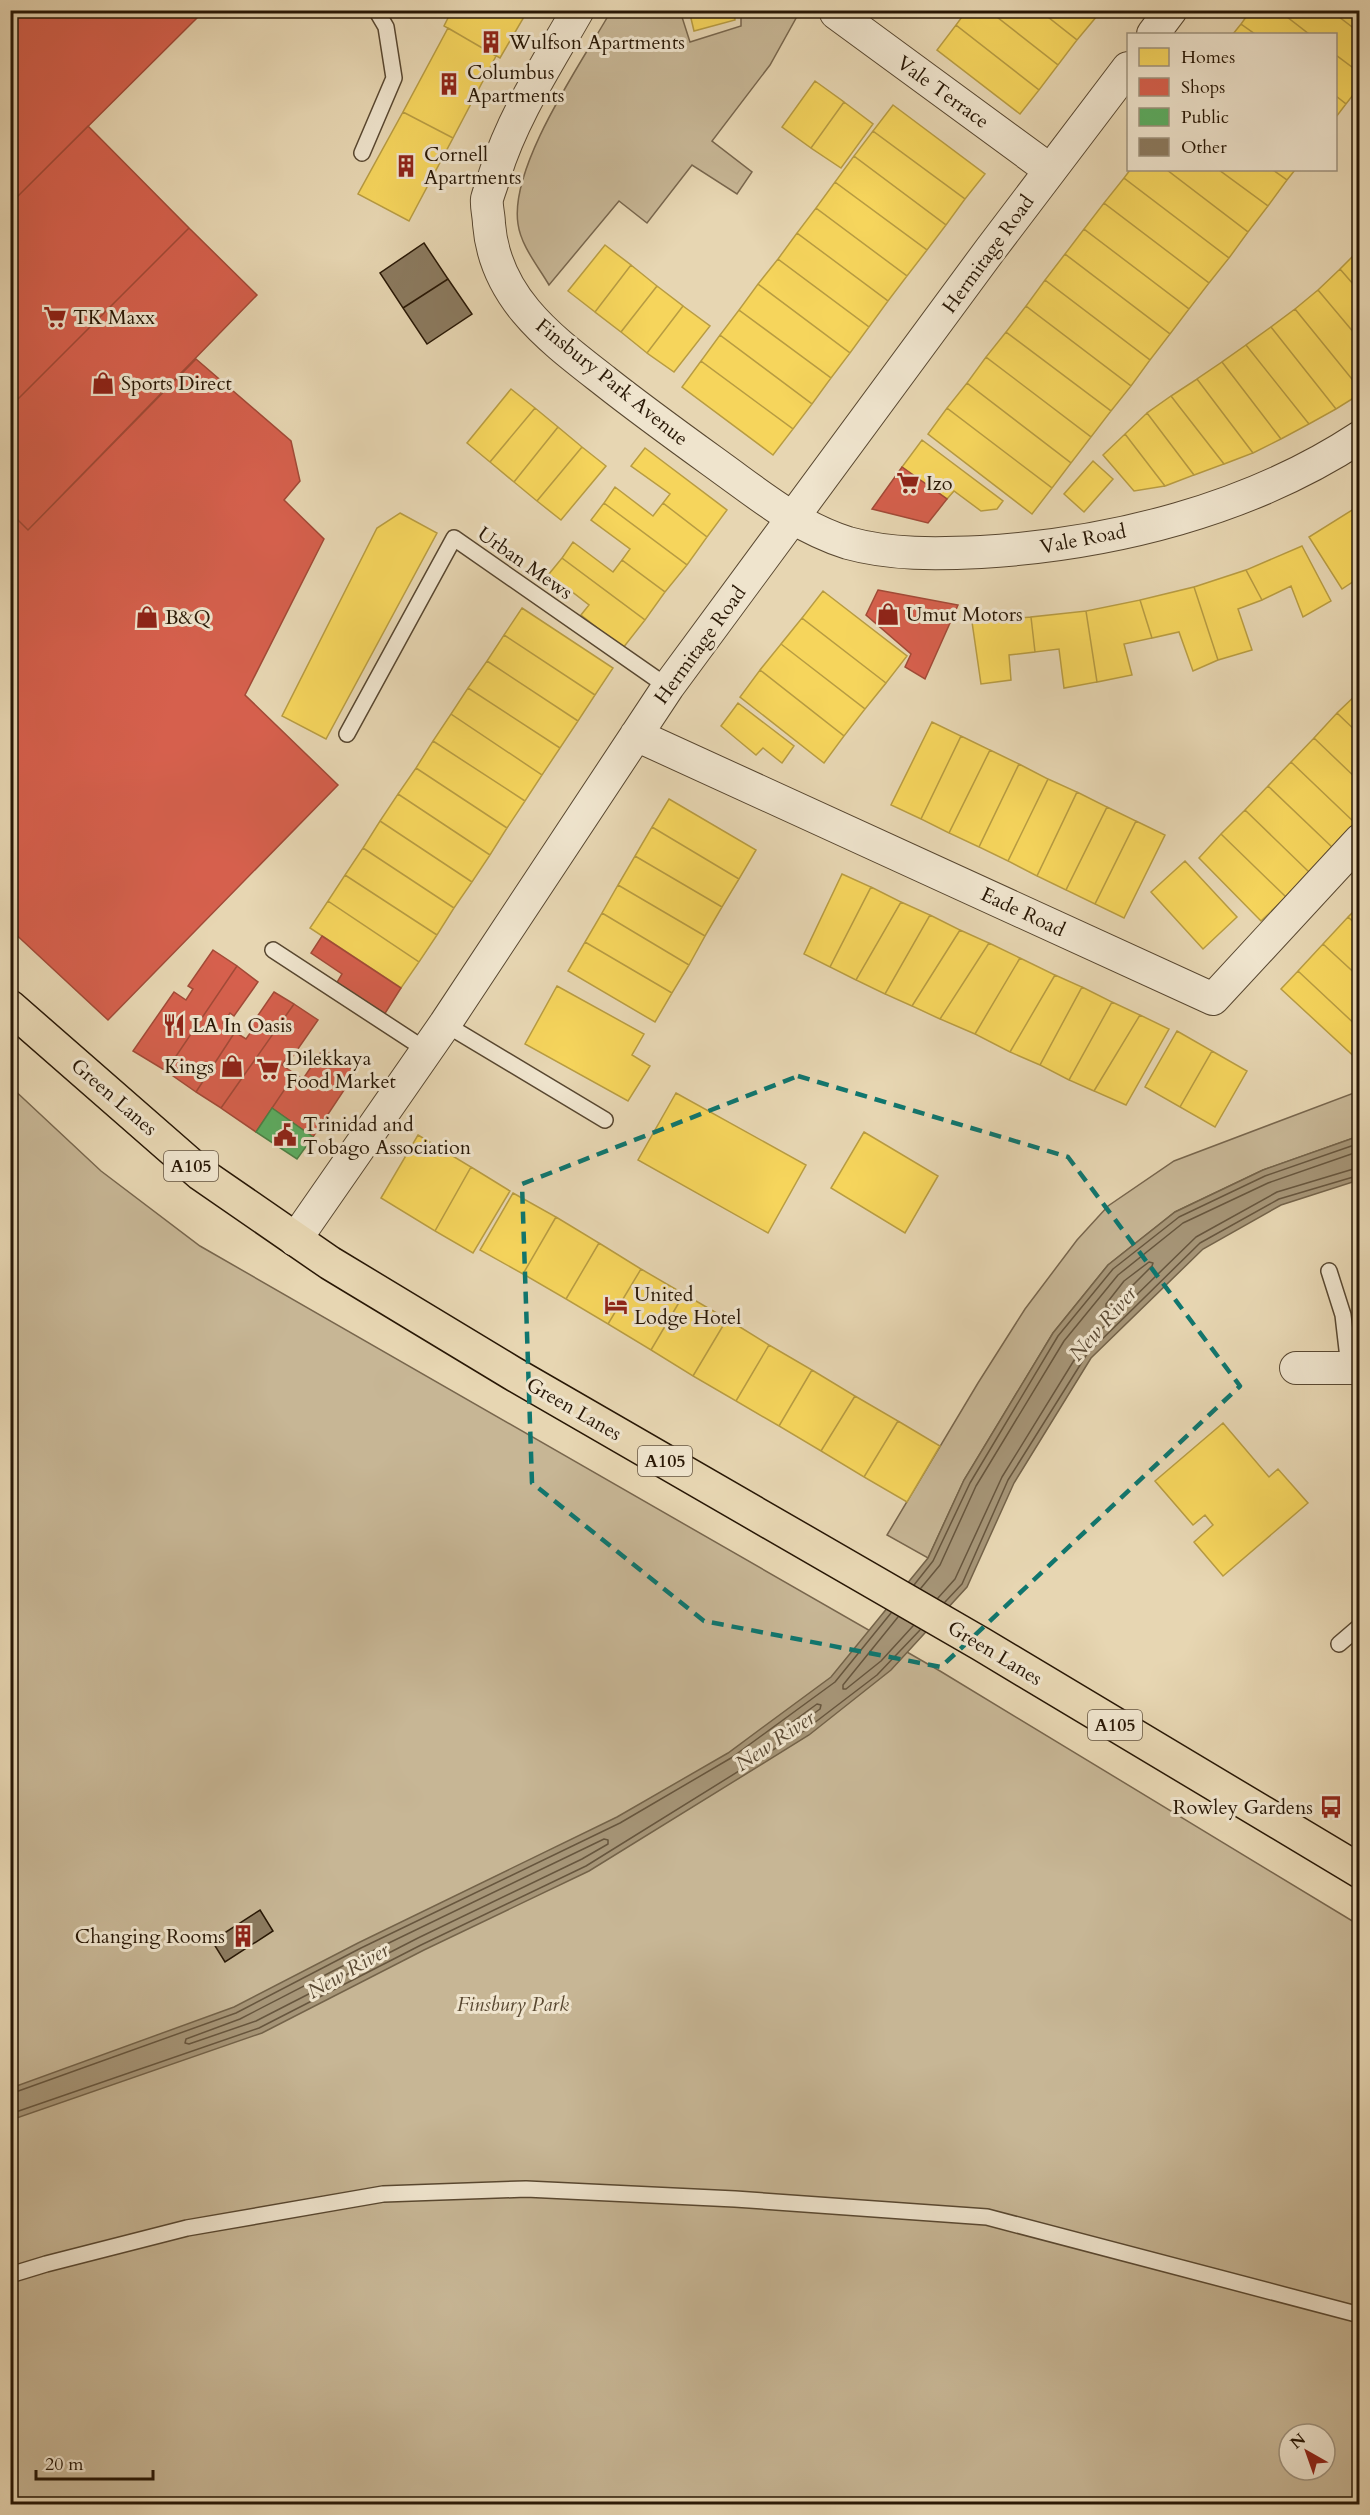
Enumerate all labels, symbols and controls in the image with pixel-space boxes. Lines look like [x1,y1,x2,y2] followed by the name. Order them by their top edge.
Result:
[478,29,504,55] building icon: Wulfson Apartments
[508,29,685,56] place label: Wulfson Apartments
[1127,33,1337,171] legend
[1181,45,1235,70] text: Homes
[891,49,995,135] street label: Vale Terrace
[467,59,565,109] place label: Columbus Apartments
[436,71,462,97] building icon: Columbus Apartments
[1181,75,1225,100] text: Shops
[1181,105,1229,130] text: Public
[1181,135,1227,160] text: Other
[424,141,522,191] place label: Cornell Apartments
[393,153,419,179] building icon: Cornell Apartments
[936,189,1040,319] street label: Hermitage Road
[42,304,68,330] supermarket icon: TK Maxx
[73,304,155,331] place label: TK Maxx
[530,312,694,452] street label: Finsbury Park Avenue
[90,370,116,396] shop icon: Sports Direct
[121,370,233,397] place label: Sports Direct
[895,470,921,496] supermarket icon: Izo
[926,470,953,497] place label: Izo
[1038,517,1129,561] street label: Vale Road
[472,520,578,606] street label: Urban Mews
[648,580,752,710] street label: Hermitage Road
[875,601,901,627] shop icon: Umut Motors
[906,601,1023,628] place label: Umut Motors
[134,604,160,630] shop icon: B&Q
[165,604,211,631] place label: B&Q
[976,881,1070,943] street label: Eade Road
[161,1012,187,1038] restaurant icon: LA In Oasis
[192,1012,292,1039] place label: LA In Oasis
[286,1045,397,1095] place label: Dilekkaya Food Market
[65,1052,163,1142] street label: Green Lanes
[164,1053,214,1080] place label: Kings
[219,1053,245,1079] shop icon: Kings
[255,1056,281,1082] supermarket icon: Dilekkaya Food Market
[303,1111,472,1161] place label: Trinidad and Tobago Association
[272,1122,298,1148] public building icon: Trinidad and Tobago Association
[164,1151,218,1181] road number: A105
[1062,1280,1144,1368] water label: New River
[634,1281,741,1331] place label: United Lodge Hotel
[603,1292,629,1318] hotel icon: United Lodge Hotel
[521,1371,627,1447] street label: Green Lanes
[638,1446,692,1476] road number: A105
[943,1614,1047,1692] street label: Green Lanes
[729,1703,822,1778] water label: New River
[1088,1710,1142,1740] road number: A105
[1173,1794,1313,1821] place label: Rowley Gardens
[1318,1794,1344,1820] bus stop icon: Rowley Gardens
[75,1923,225,1950] place label: Changing Rooms
[230,1923,256,1949] building icon: Changing Rooms
[302,1935,395,2006] water label: New River
[457,1991,569,2018] park label: Finsbury Park
[1277,2422,1337,2482] north arrow
[1286,2428,1310,2454] text: N
[36,2443,153,2481] scale bar
[45,2452,84,2477] text: 20 m

